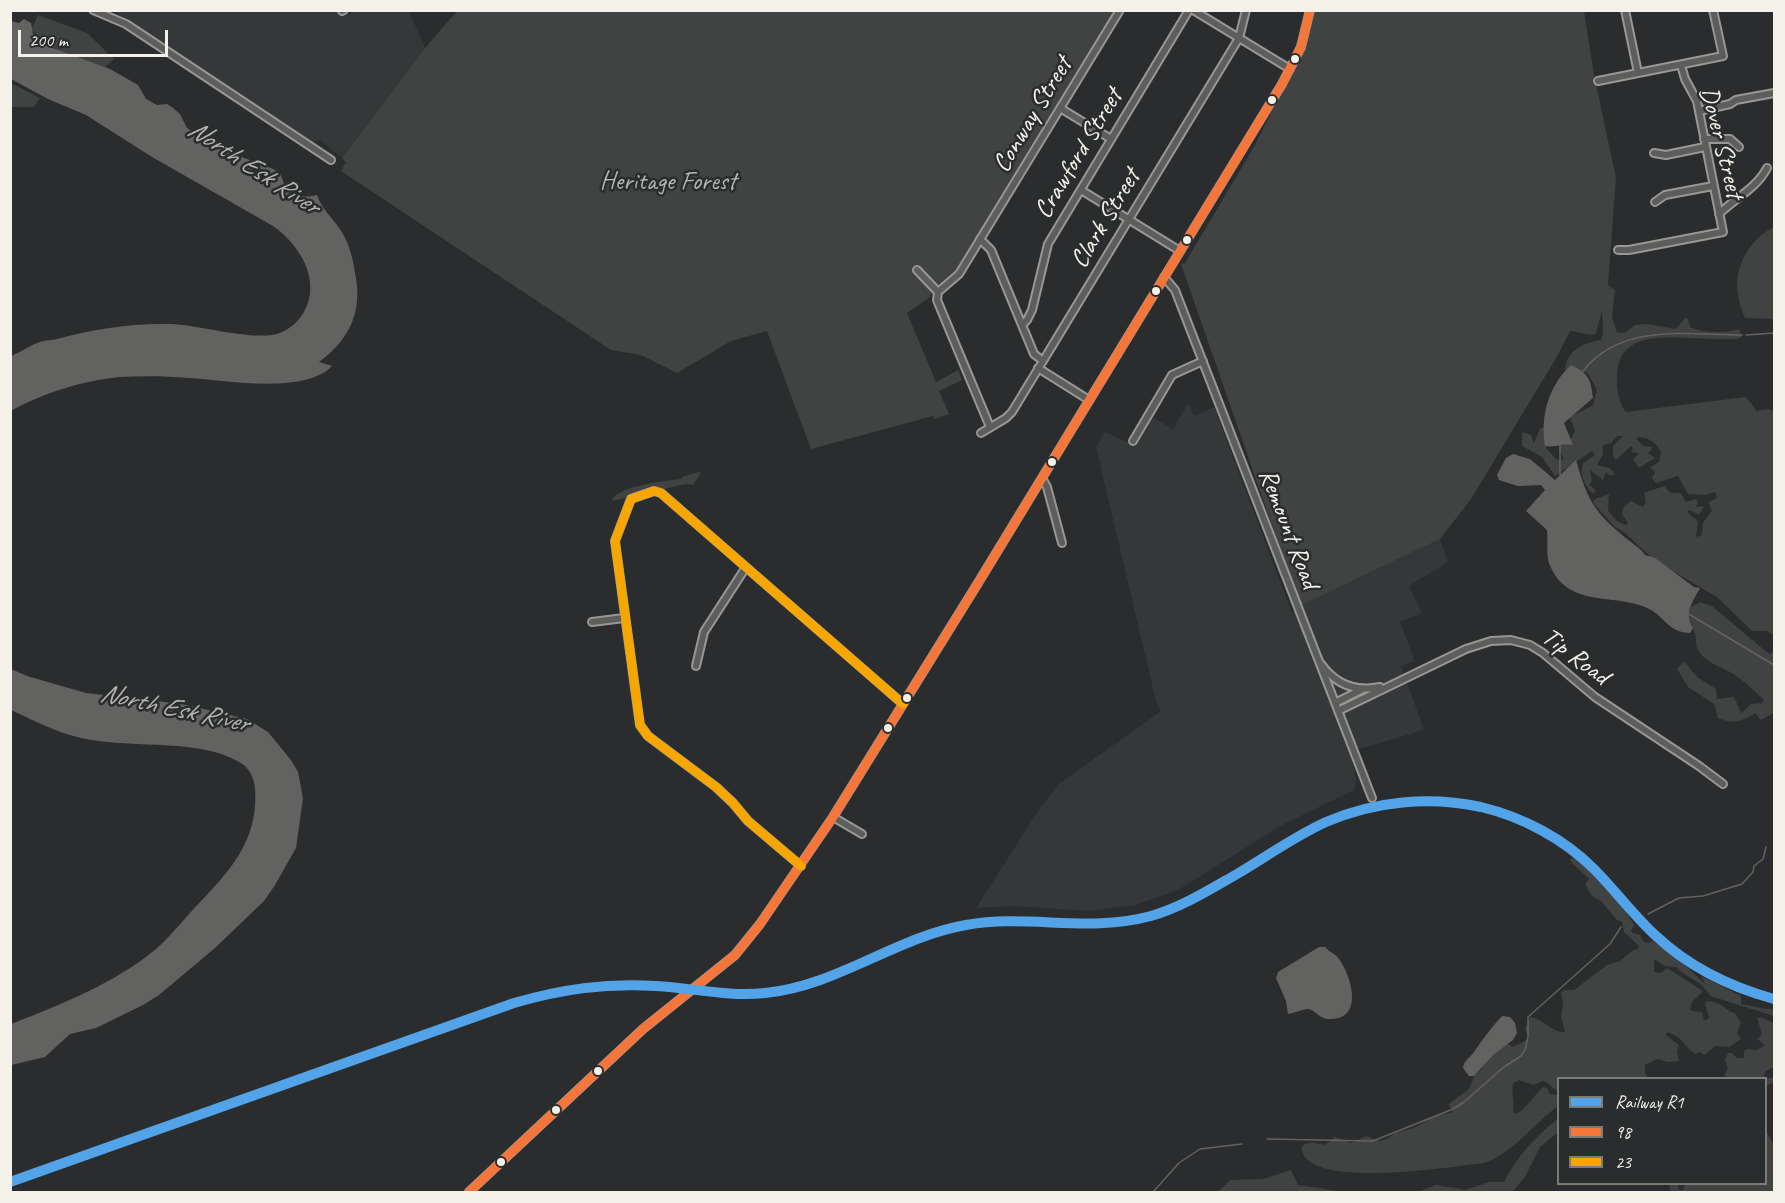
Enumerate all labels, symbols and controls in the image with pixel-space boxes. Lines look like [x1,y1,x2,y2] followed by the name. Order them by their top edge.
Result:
[21,18,171,56] scale bar
[29,29,68,51] text: 200 m
[986,52,1080,178] street label: Conway Street
[1289,53,1301,65] unlabelled marker
[1028,84,1130,224] street label: Crawford Street
[1692,84,1750,202] street label: Dover Street
[1266,94,1278,106] unlabelled marker
[181,113,325,223] water label: North Esk River
[1064,164,1148,274] street label: Clark Street
[600,166,736,198] park label: Heritage Forest
[1181,234,1193,246] unlabelled marker
[1150,285,1162,297] unlabelled marker
[1046,456,1058,468] unlabelled marker
[1251,465,1325,593] street label: Remount Road
[1535,622,1615,692] street label: Tip Road
[97,678,251,740] water label: North Esk River
[901,692,913,704] unlabelled marker
[882,722,894,734] unlabelled marker
[592,1065,604,1077] unlabelled marker
[1557,1077,1767,1185] legend
[1615,1091,1684,1113] text: Railway R1
[550,1104,562,1116] unlabelled marker
[1615,1121,1631,1143] text: 98
[1615,1151,1631,1173] text: 23
[495,1156,507,1168] unlabelled marker

